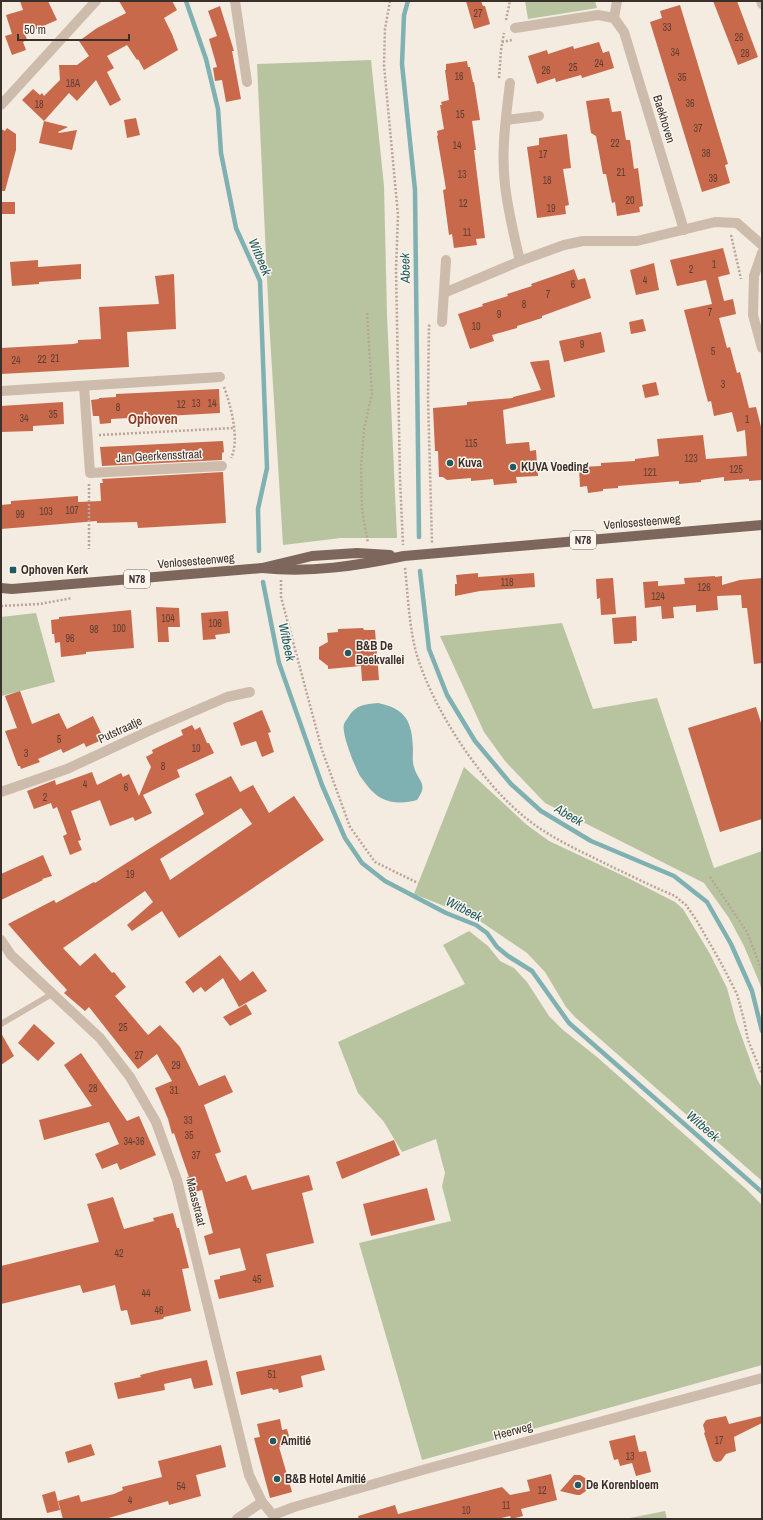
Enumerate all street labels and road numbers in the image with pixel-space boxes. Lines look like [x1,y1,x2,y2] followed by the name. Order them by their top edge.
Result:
[649,93,679,145] street label: Baekhoven
[116,446,203,466] street label: Jan Geerkensstraat
[603,511,682,533] street label: Venlosesteenweg
[570,531,596,549] road number: N78
[157,550,236,572] street label: Venlosesteenweg
[124,570,150,588] road number: N78
[95,713,145,747] street label: Putstraatje
[182,1176,210,1228] street label: Maasstraat
[492,1418,535,1444] street label: Heerweg

